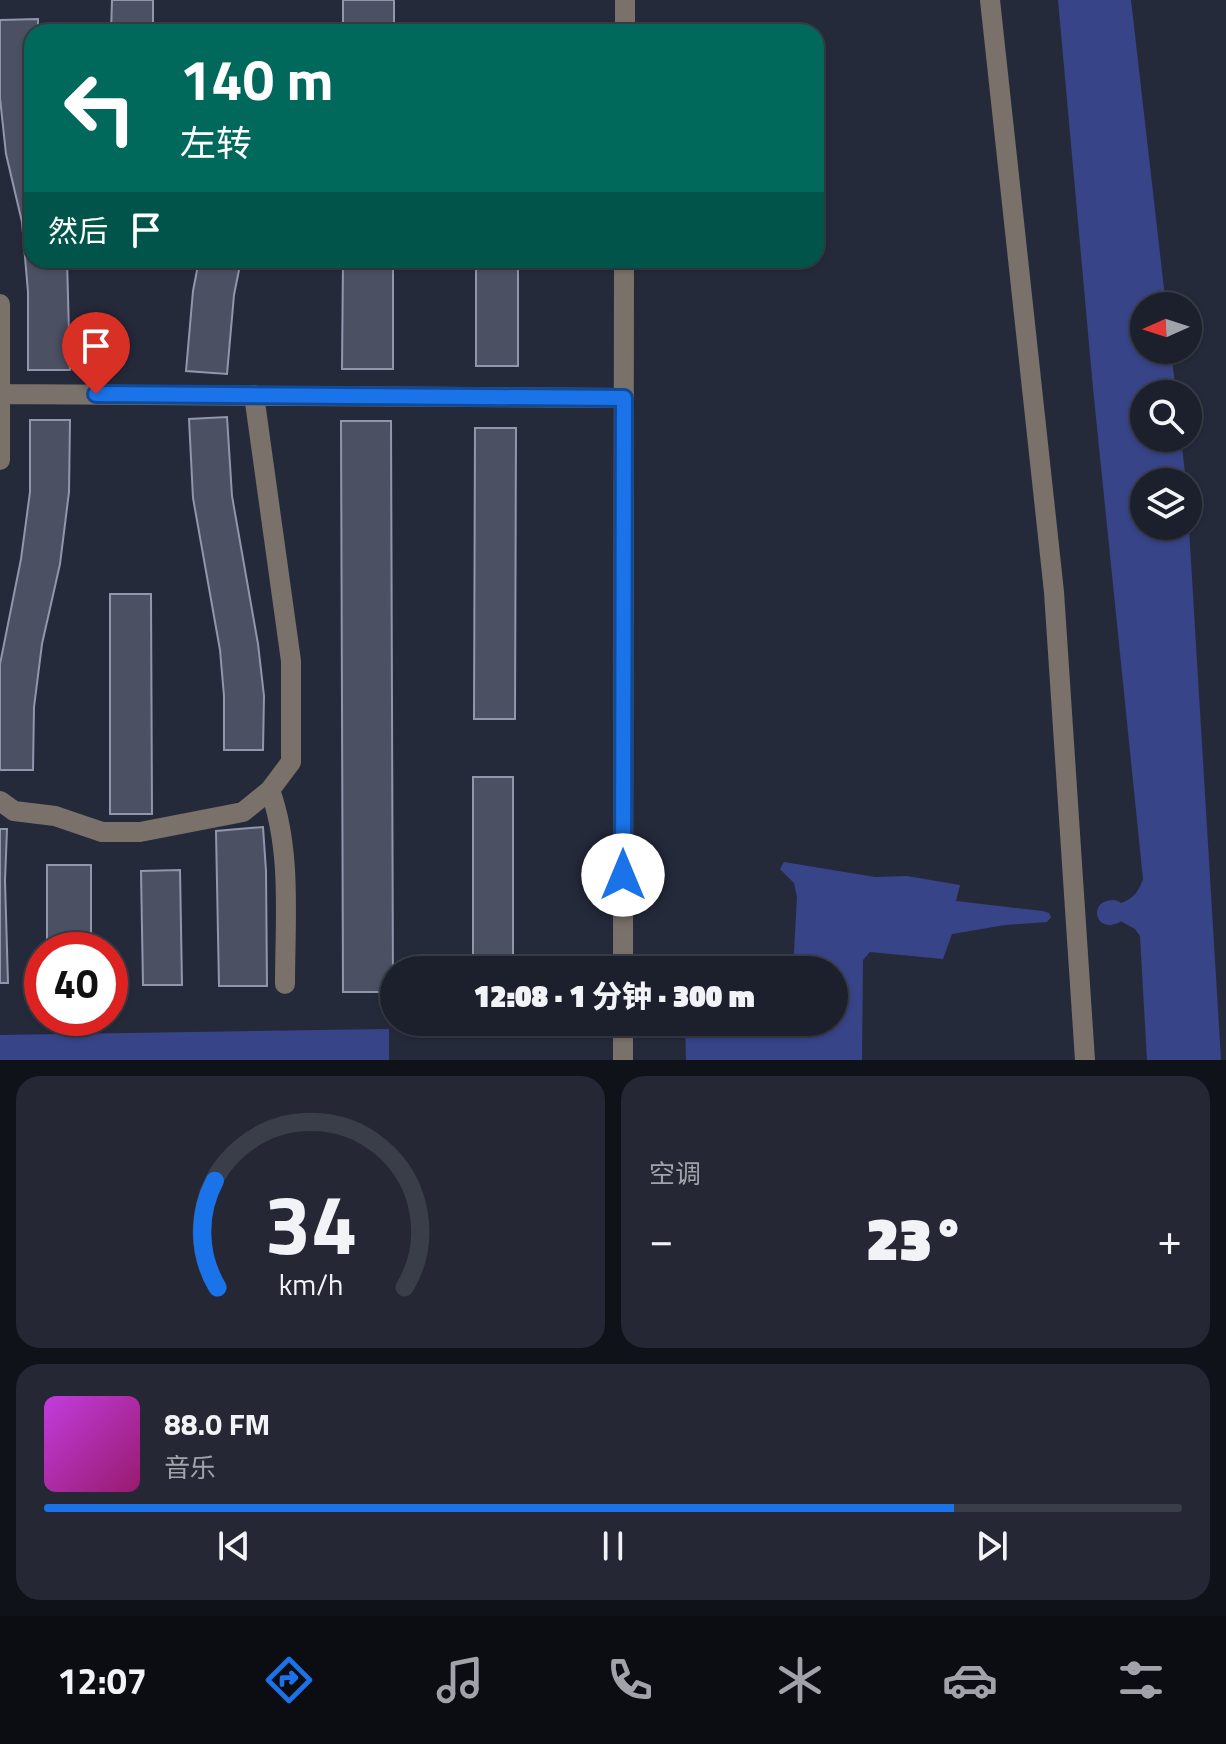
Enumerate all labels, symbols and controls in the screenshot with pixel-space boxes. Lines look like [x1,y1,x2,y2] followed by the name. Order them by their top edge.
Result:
[180,37,333,122] text: 140 m
[48,56,152,160] icon: left
[180,115,252,170] text: 左转
[48,208,108,254] text: 然后
[124,208,168,252] icon: arrive
[1130,292,1202,364] north arrow
[1130,292,1202,540] map controls
[62,312,130,394] pin
[74,324,118,368] icon: arrive
[1130,380,1202,452] button: search
[1130,468,1202,540] button: layers
[581,833,665,917] position arrow
[24,932,128,1036] speed limit sign: 40
[473,973,755,1019] text: 12:08 · 1 分钟 · 300 m
[649,1154,701,1193] text: 空调
[264,1160,357,1286] text: 34
[866,1192,965,1283] text: 23°
[649,1205,674,1272] text: −
[1157,1205,1182,1272] text: +
[278,1263,343,1306] text: km/h
[164,1401,270,1447] text: 88.0 FM
[164,1448,216,1487] text: 音乐
[212,1524,256,1568] icon: previous
[591,1524,635,1568] icon: pause
[970,1524,1014,1568] icon: next
[261,1652,317,1708] icon: directions
[432,1652,488,1708] icon: music
[602,1652,658,1708] icon: phone
[772,1652,828,1708] icon: climate
[942,1652,998,1708] icon: car
[1113,1652,1169,1708] icon: filters
[57,1653,147,1708] text: 12:07

